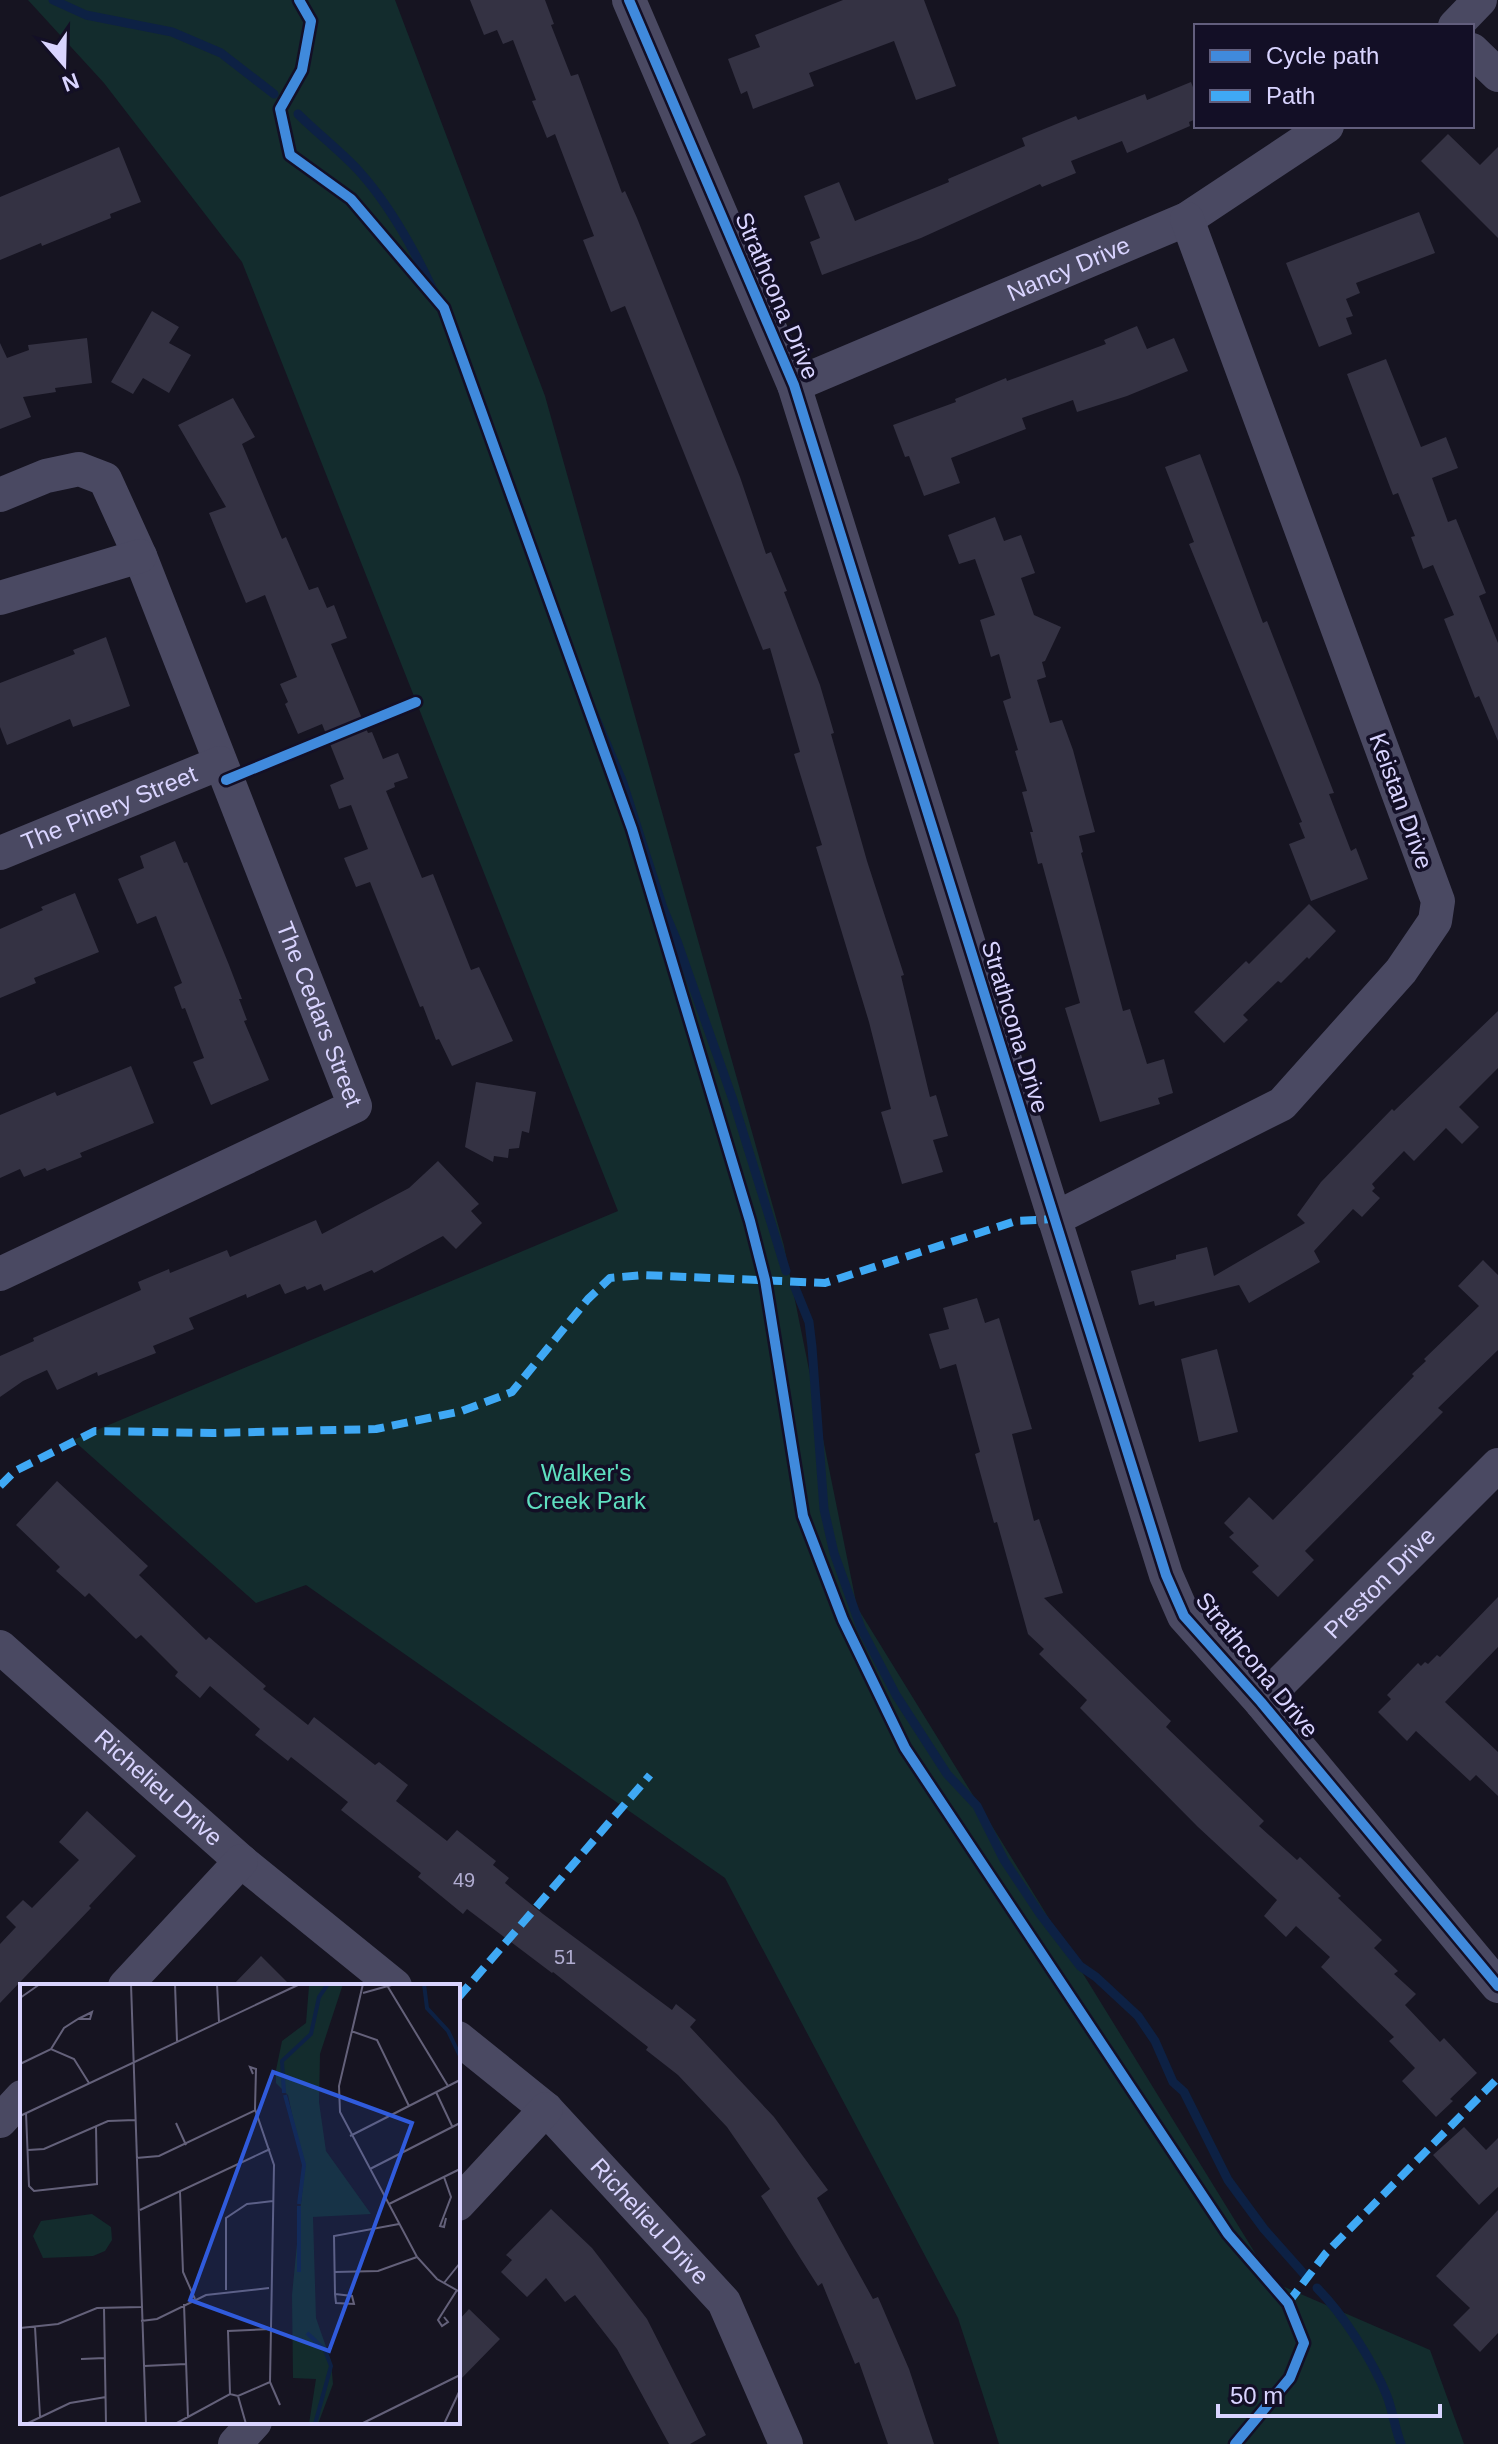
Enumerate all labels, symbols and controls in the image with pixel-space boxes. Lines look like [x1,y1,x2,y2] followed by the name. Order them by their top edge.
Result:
[24,24,104,104] north arrow
[1194,24,1474,128] legend
[1266,42,1379,69] text: Cycle path
[59,68,82,97] text: N
[1266,82,1315,109] text: Path
[730,208,825,383] street label: Strathcona Drive
[1003,231,1134,306] street label: Nancy Drive
[1364,729,1439,873] street label: Keistan Drive
[17,760,201,856] street label: The Pinery Street
[271,918,368,1111] street label: The Cedars Street
[976,937,1055,1116] street label: Strathcona Drive
[526,1459,647,1514] park label: Walker's Creek Park
[1318,1522,1440,1644] street label: Preston Drive
[1191,1587,1324,1743] street label: Strathcona Drive
[89,1724,228,1851] street label: Richelieu Drive
[453,1869,475,1891] house number: 49
[554,1946,576,1968] house number: 51
[20,1984,460,2424] inset map
[585,2153,715,2290] street label: Richelieu Drive
[1218,2368,1440,2418] scale bar
[1230,2382,1283,2409] text: 50 m

